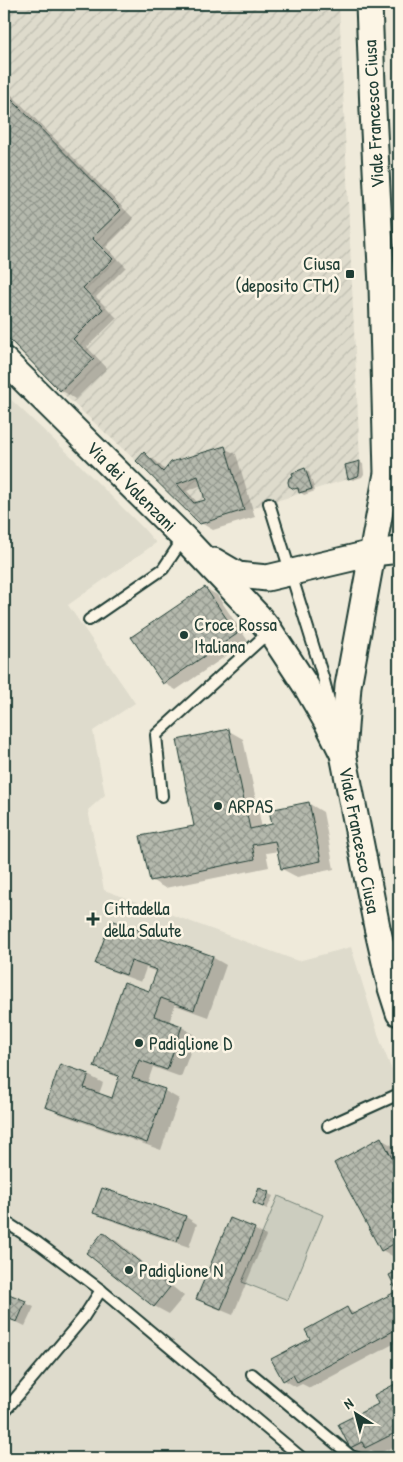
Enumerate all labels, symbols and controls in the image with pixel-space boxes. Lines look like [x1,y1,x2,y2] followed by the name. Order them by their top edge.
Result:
[356,39,390,189] street label: Viale Francesco Ciusa
[235,250,341,298] place label: Ciusa (deposito CTM)
[344,268,356,280] marker: Ciusa (deposito CTM)
[81,435,183,537] street label: Via dei Valenzani
[194,611,278,659] place label: Croce Rossa Italiana
[178,629,190,641] marker: Croce Rossa Italiana
[333,765,387,916] street label: Viale Francesco Ciusa
[228,793,273,819] place label: ARPAS
[212,800,224,812] marker: ARPAS
[104,895,182,943] place label: Cittadella della Salute
[86,912,100,926] marker: Cittadella della Salute
[149,1030,232,1056] place label: Padiglione D
[133,1037,145,1049] marker: Padiglione D
[139,1257,223,1283] place label: Padiglione N
[123,1264,135,1276] marker: Padiglione N
[330,1390,380,1440] north arrow
[339,1393,357,1413] text: N

